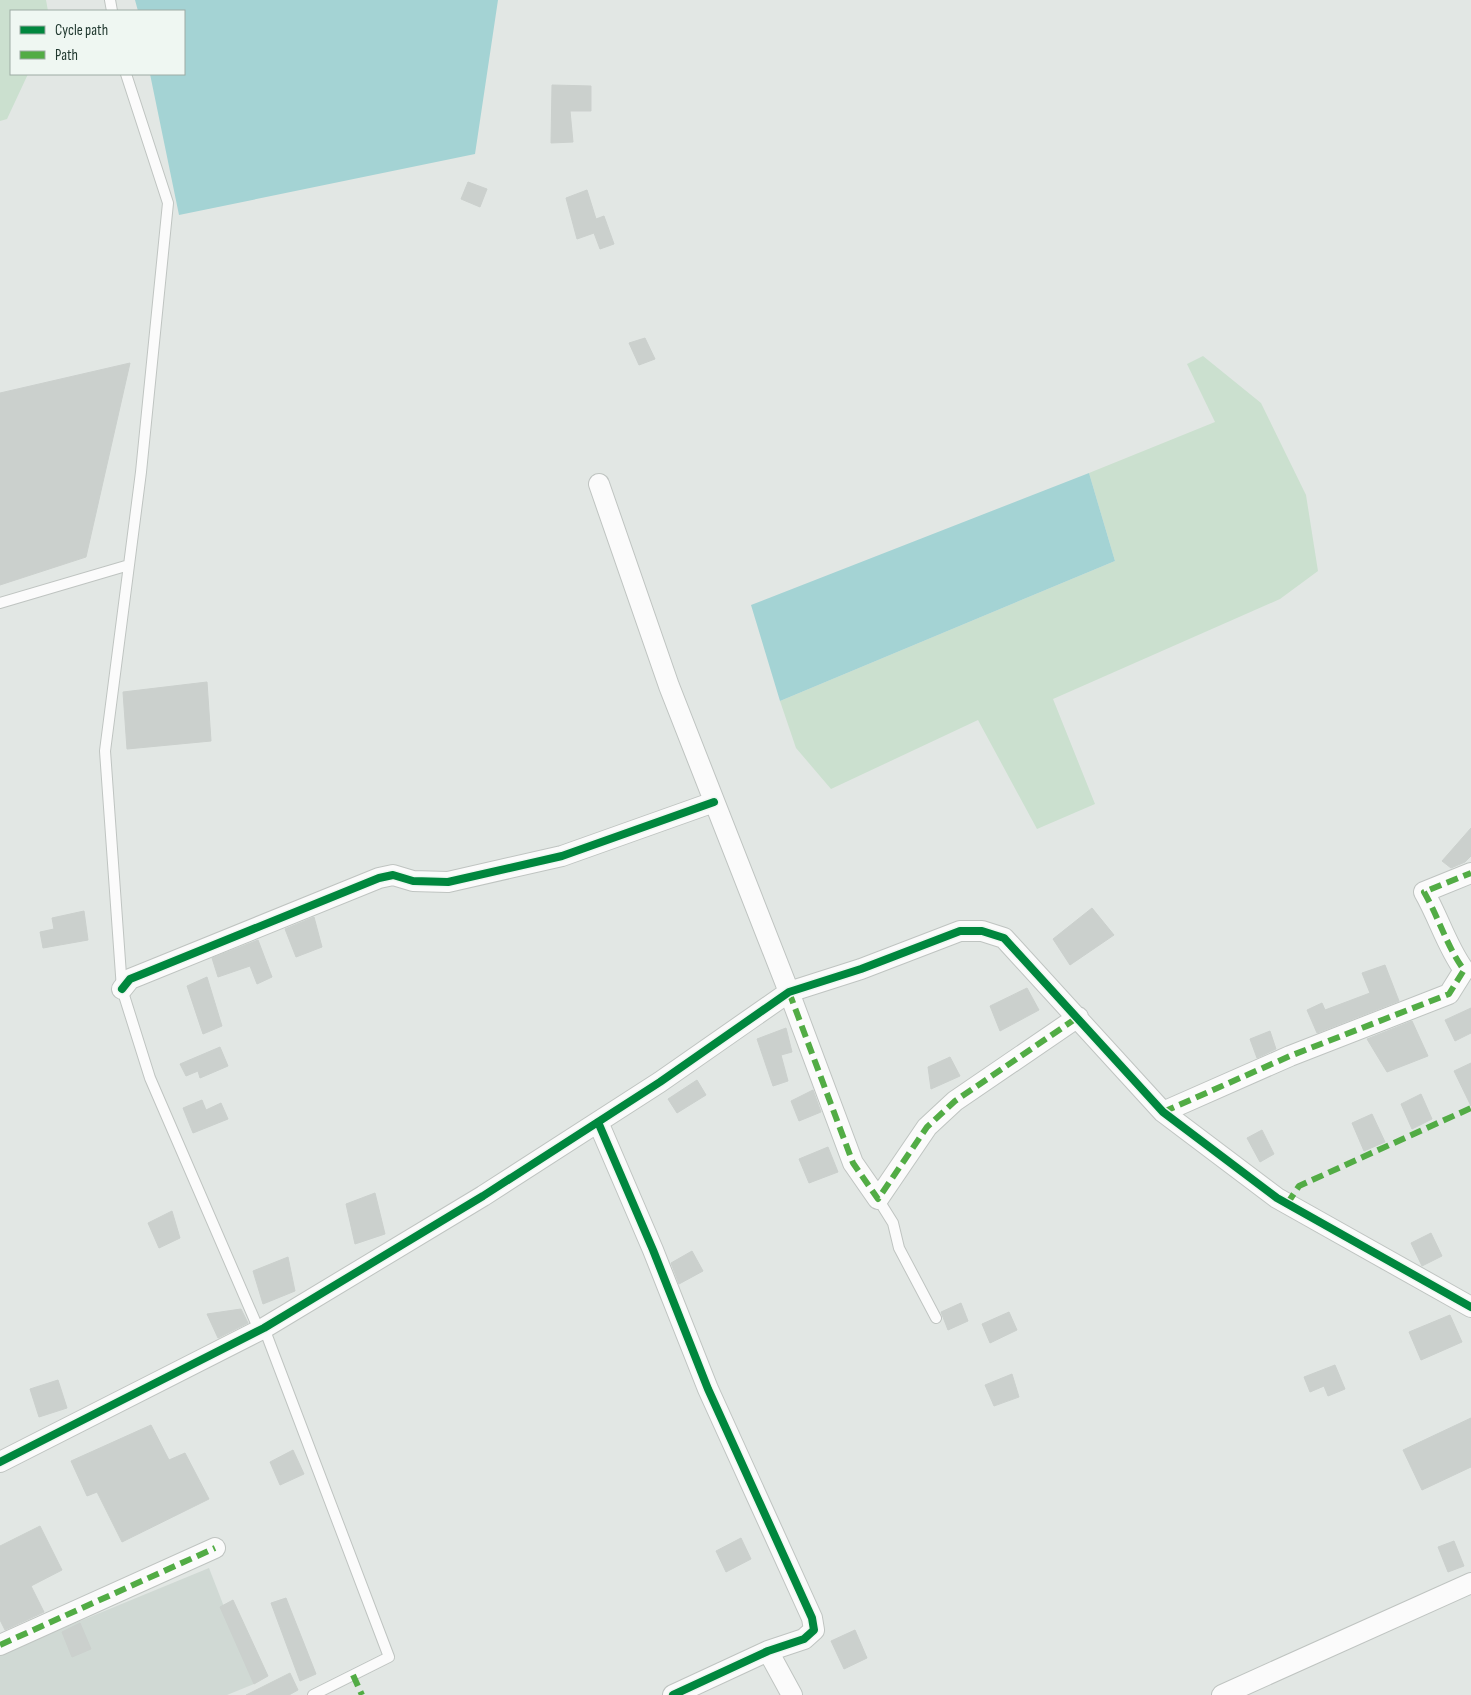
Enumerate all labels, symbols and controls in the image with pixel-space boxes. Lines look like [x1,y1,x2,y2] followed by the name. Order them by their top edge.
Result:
[10,10,185,75] legend
[55,21,108,40] text: Cycle path
[55,46,78,65] text: Path

